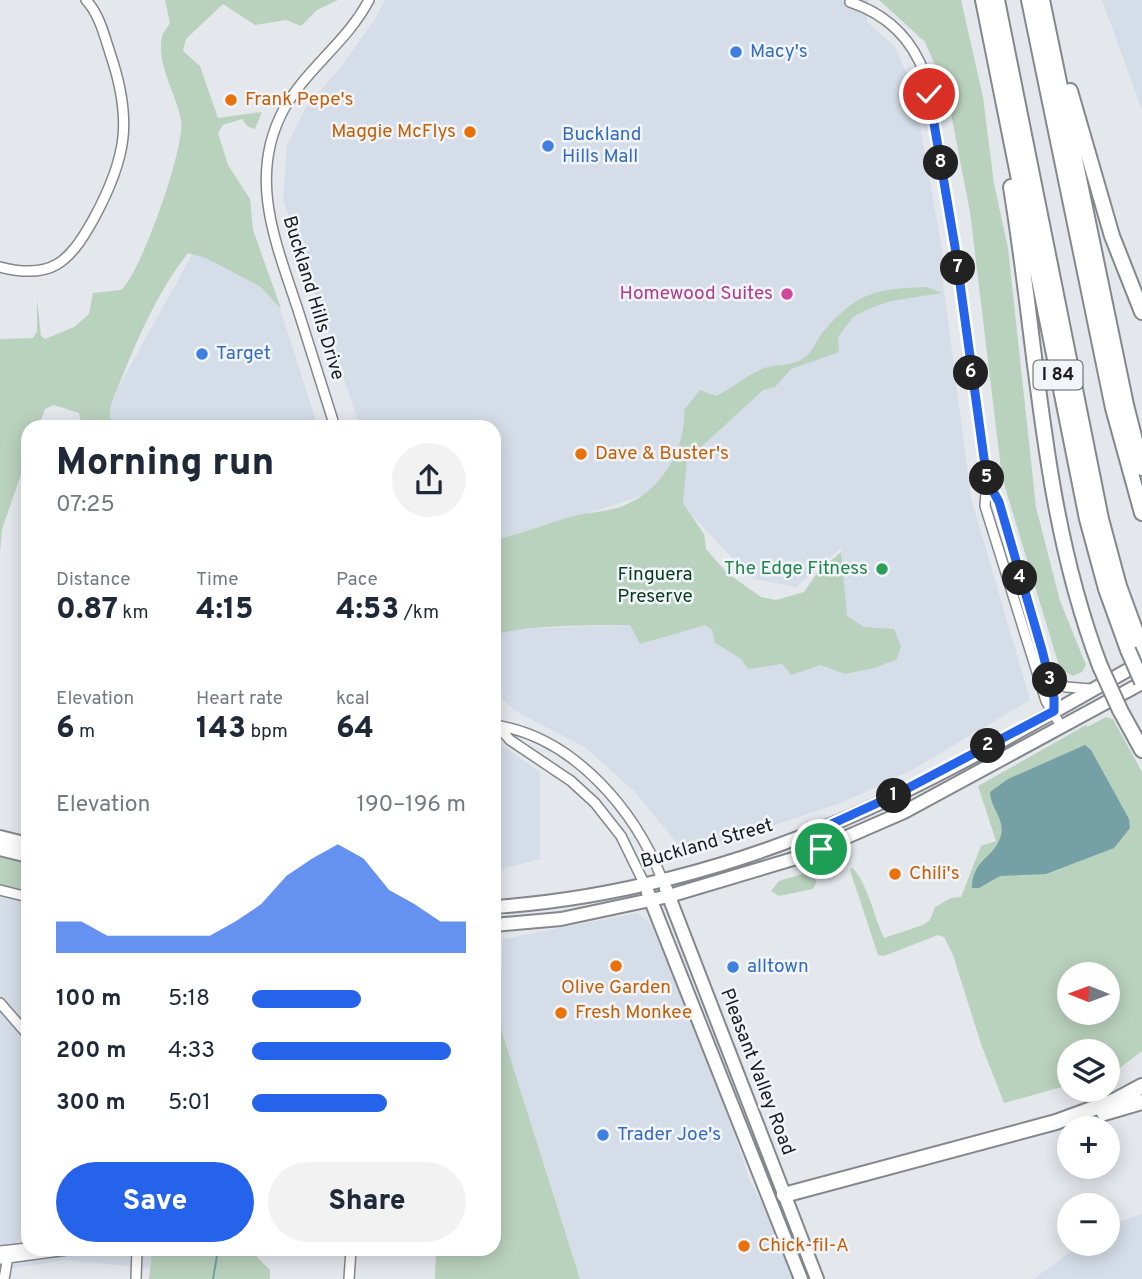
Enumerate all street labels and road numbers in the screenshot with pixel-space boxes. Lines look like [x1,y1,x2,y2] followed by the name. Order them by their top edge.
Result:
[277,213,349,383] street label: Buckland Hills Drive
[1034,360,1082,390] road number: I 84
[638,814,776,874] street label: Buckland Street
[714,985,800,1159] street label: Pleasant Valley Road

